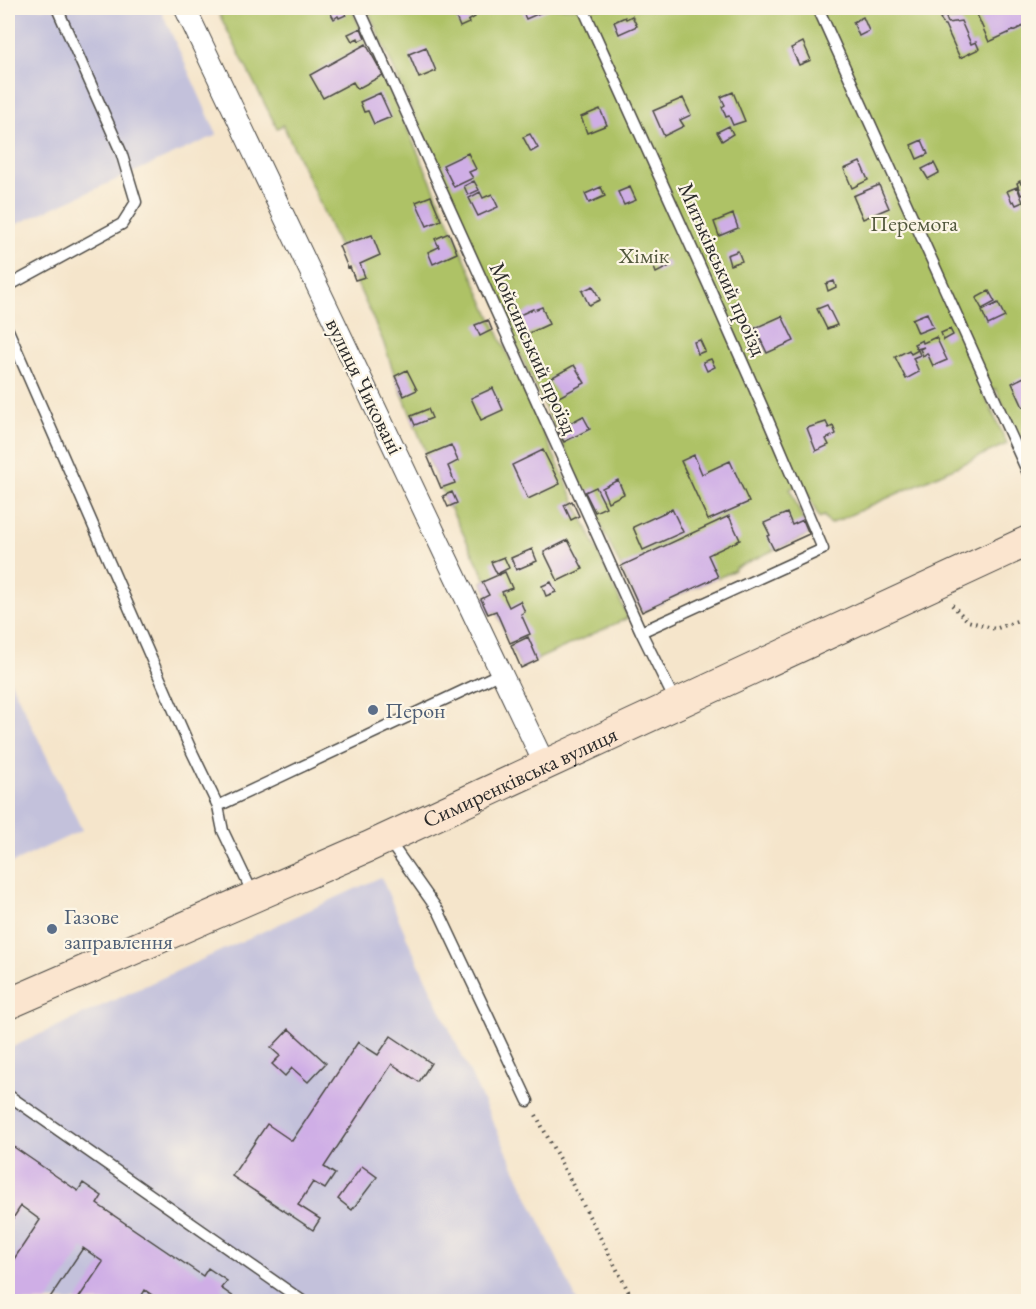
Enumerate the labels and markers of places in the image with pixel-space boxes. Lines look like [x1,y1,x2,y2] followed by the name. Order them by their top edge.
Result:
[385,696,446,725] place label: Перон
[366,703,380,717] marker: Перон
[64,902,173,956] place label: Газове заправлення
[45,922,59,936] marker: Газове заправлення

